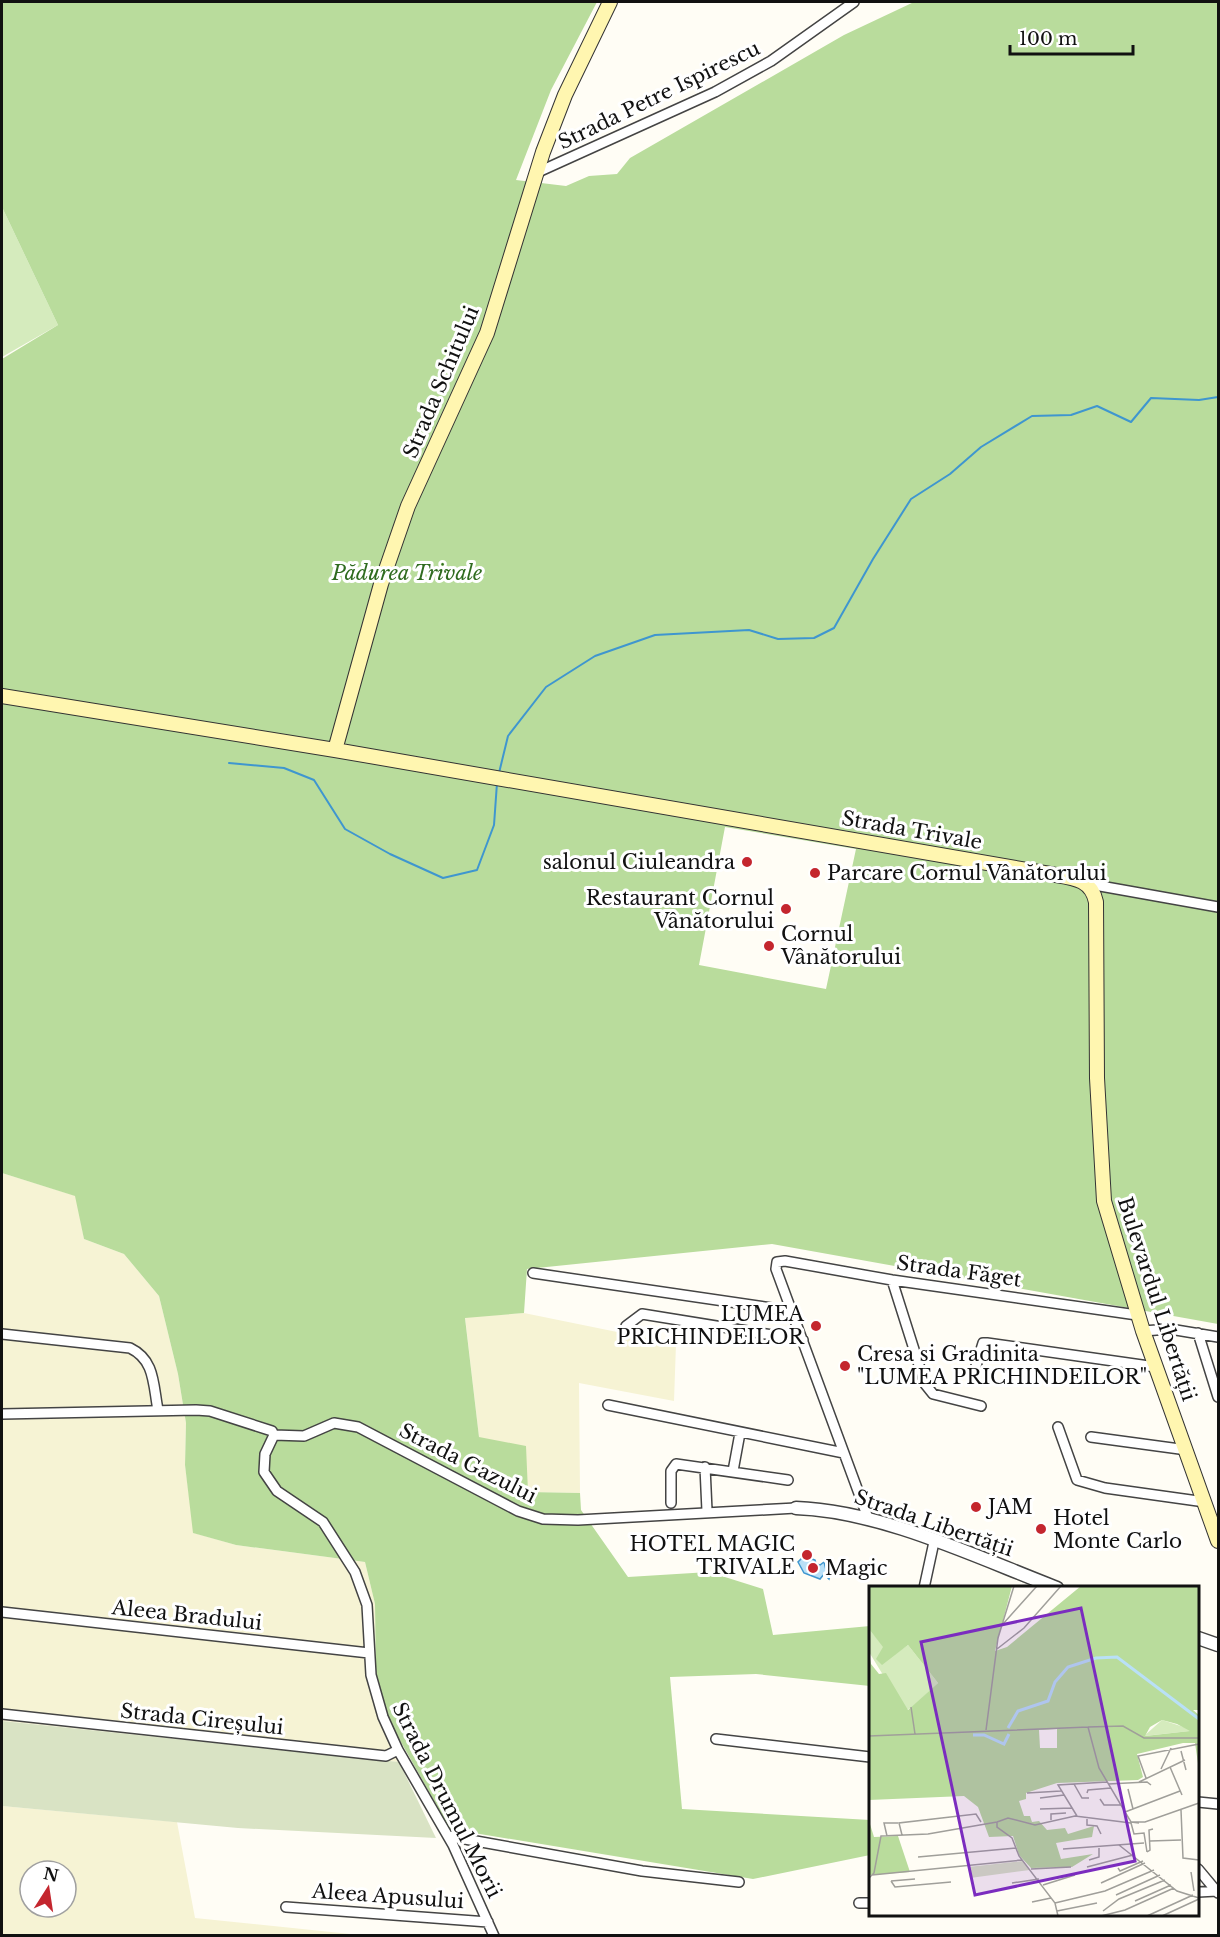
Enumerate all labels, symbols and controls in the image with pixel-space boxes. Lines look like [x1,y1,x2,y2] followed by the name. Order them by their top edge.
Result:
[1010,18,1133,56] scale bar
[1019,28,1077,50] text: 100 m
[554,36,764,154] street label: Strada Petre Ispirescu
[398,302,484,462] street label: Strada Schitului
[331,561,482,585] park label: Pădurea Trivale
[840,806,984,854] street label: Strada Trivale
[543,850,736,874] place label: salonul Ciuleandra
[740,855,754,869] marker: salonul Ciuleandra
[827,861,1107,885] place label: Parcare Cornul Vânătorului
[808,866,822,880] marker: Parcare Cornul Vânătorului
[586,886,774,933] place label: Restaurant Cornul Vânătorului
[779,902,793,916] marker: Restaurant Cornul Vânătorului
[780,922,901,969] place label: Cornul Vânătorului
[762,939,776,953] marker: Cornul Vânătorului
[1112,1194,1201,1405] street label: Bulevardul Libertății
[895,1250,1023,1292] street label: Strada Făget
[616,1302,805,1349] place label: LUMEA PRICHINDEILOR
[809,1319,823,1333] marker: LUMEA PRICHINDEILOR
[857,1342,1147,1389] place label: Cresa si Gradinita "LUMEA PRICHINDEILOR"
[838,1359,852,1373] marker: Cresa si Gradinita "LUMEA PRICHINDEILOR"
[395,1418,541,1508] street label: Strada Gazului
[851,1485,1017,1562] street label: Strada Libertății
[985,1495,1033,1519] place label: JAM
[969,1500,983,1514] marker: JAM
[1053,1506,1182,1553] place label: Hotel Monte Carlo
[1034,1522,1048,1536] marker: Hotel Monte Carlo
[629,1532,795,1579] place label: HOTEL MAGIC TRIVALE
[800,1548,814,1562] marker: HOTEL MAGIC TRIVALE
[825,1556,888,1580] place label: Magic
[806,1561,820,1575] marker: Magic
[869,1586,1199,1916] inset map
[110,1595,264,1635] street label: Aleea Bradului
[119,1698,285,1741] street label: Strada Cireșului
[387,1698,507,1902] street label: Strada Drumul Morii
[18,1859,78,1919] north arrow
[42,1863,61,1886] text: N
[310,1879,465,1913] street label: Aleea Apusului

